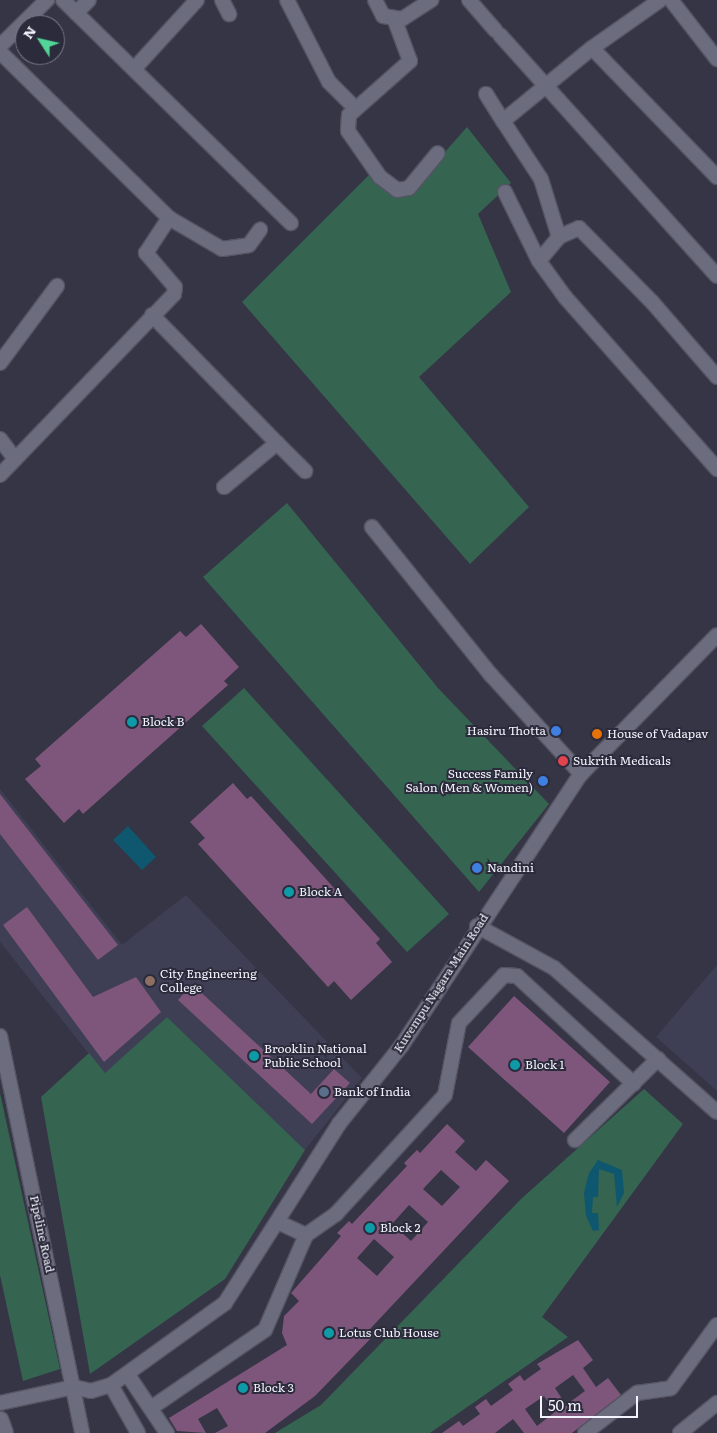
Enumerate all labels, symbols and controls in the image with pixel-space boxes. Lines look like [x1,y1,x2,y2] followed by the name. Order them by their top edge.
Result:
[15,15,65,65] north arrow
[17,21,40,43] text: N
[142,715,184,729] place label: Block B
[126,716,138,728] marker: Block B
[467,724,546,738] place label: Hasiru Thotta
[550,725,562,737] marker: Hasiru Thotta
[607,727,708,741] place label: House of Vadapav
[591,728,603,740] marker: House of Vadapav
[573,754,671,768] place label: Sukrith Medicals
[557,755,569,767] marker: Sukrith Medicals
[405,767,533,795] place label: Success Family Salon (Men & Women)
[537,775,549,787] marker: Success Family Salon (Men & Women)
[487,861,534,875] place label: Nandini
[471,862,483,874] marker: Nandini
[299,885,342,899] place label: Block A
[283,886,295,898] marker: Block A
[391,911,491,1055] street label: Kuvempu Nagara Main Road
[160,967,257,995] place label: City Engineering College
[144,975,156,987] marker: City Engineering College
[264,1042,367,1070] place label: Brooklin National Public School
[248,1050,260,1062] marker: Brooklin National Public School
[525,1058,564,1072] place label: Block 1
[509,1059,521,1071] marker: Block 1
[334,1085,411,1099] place label: Bank of India
[318,1086,330,1098] marker: Bank of India
[27,1194,57,1274] street label: Pipeline Road
[380,1221,421,1235] place label: Block 2
[364,1222,376,1234] marker: Block 2
[339,1326,439,1340] place label: Lotus Club House
[323,1327,335,1339] marker: Lotus Club House
[253,1381,294,1395] place label: Block 3
[237,1382,249,1394] marker: Block 3
[542,1386,640,1418] scale bar
[548,1393,582,1416] text: 50 m

